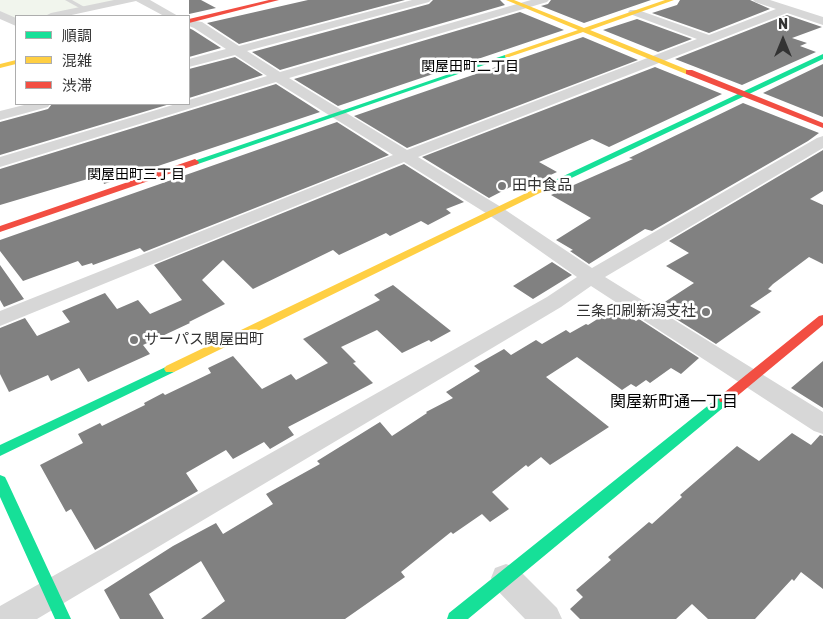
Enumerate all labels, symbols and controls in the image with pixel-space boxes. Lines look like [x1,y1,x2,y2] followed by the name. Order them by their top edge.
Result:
[15,15,190,105] legend
[758,15,808,65] north arrow
[778,16,788,33] text: N
[62,27,92,45] text: 順調
[62,52,92,70] text: 混雑
[421,59,519,75] district label: 関屋田町二丁目
[62,77,92,95] text: 渋滞
[87,167,185,183] district label: 関屋田町三丁目
[512,177,572,195] place label: 田中食品
[496,180,508,192] marker: 田中食品
[576,303,696,321] place label: 三条印刷新潟支社
[700,306,712,318] marker: 三条印刷新潟支社
[144,331,264,349] place label: サーパス関屋田町
[128,334,140,346] marker: サーパス関屋田町
[610,392,738,412] district label: 関屋新町通一丁目

